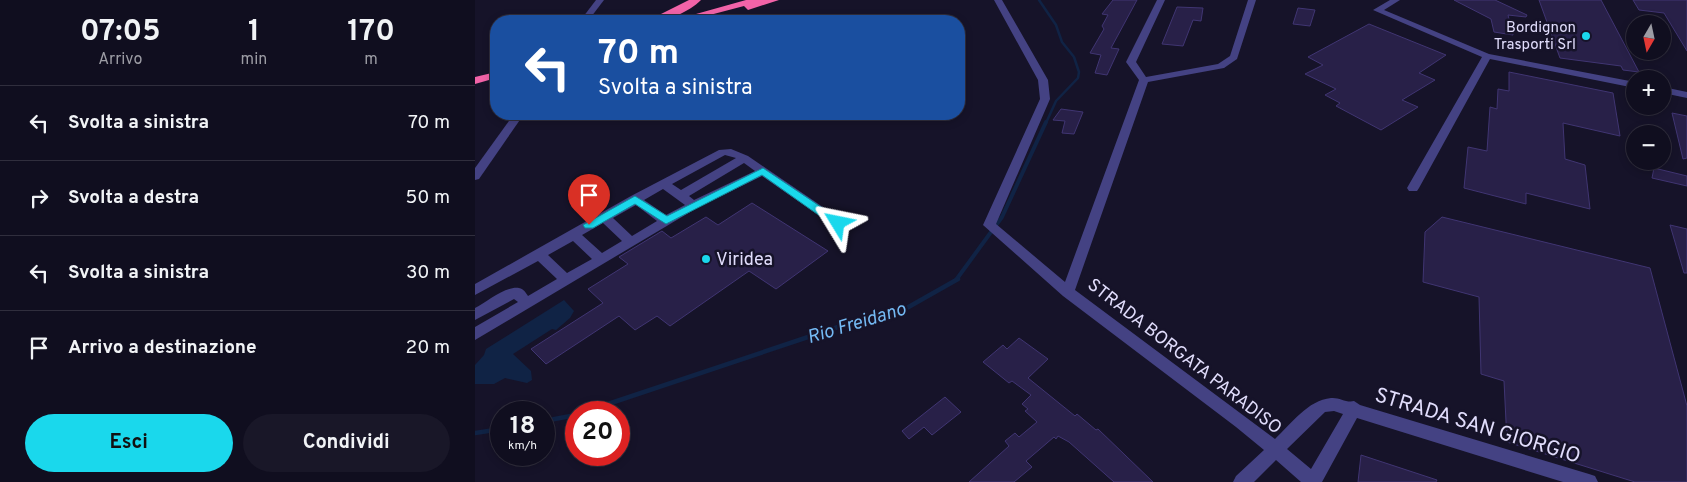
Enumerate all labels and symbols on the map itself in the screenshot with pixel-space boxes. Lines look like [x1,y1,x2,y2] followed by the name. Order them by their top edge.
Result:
[1626,15,1671,60] north arrow
[1494,19,1576,55] place label: Bordignon Trasporti Srl
[1580,30,1592,42] marker: Bordignon Trasporti Srl
[568,174,610,225] pin
[811,196,863,248] position arrow
[716,249,773,272] place label: Viridea
[700,253,712,265] marker: Viridea
[1082,274,1286,440] street label: STRADA BORGATA PARADISO
[804,297,910,350] water label: Rio Freidano
[1371,382,1584,471] street label: STRADA SAN GIORGIO
[565,401,630,466] speed limit sign: 20

